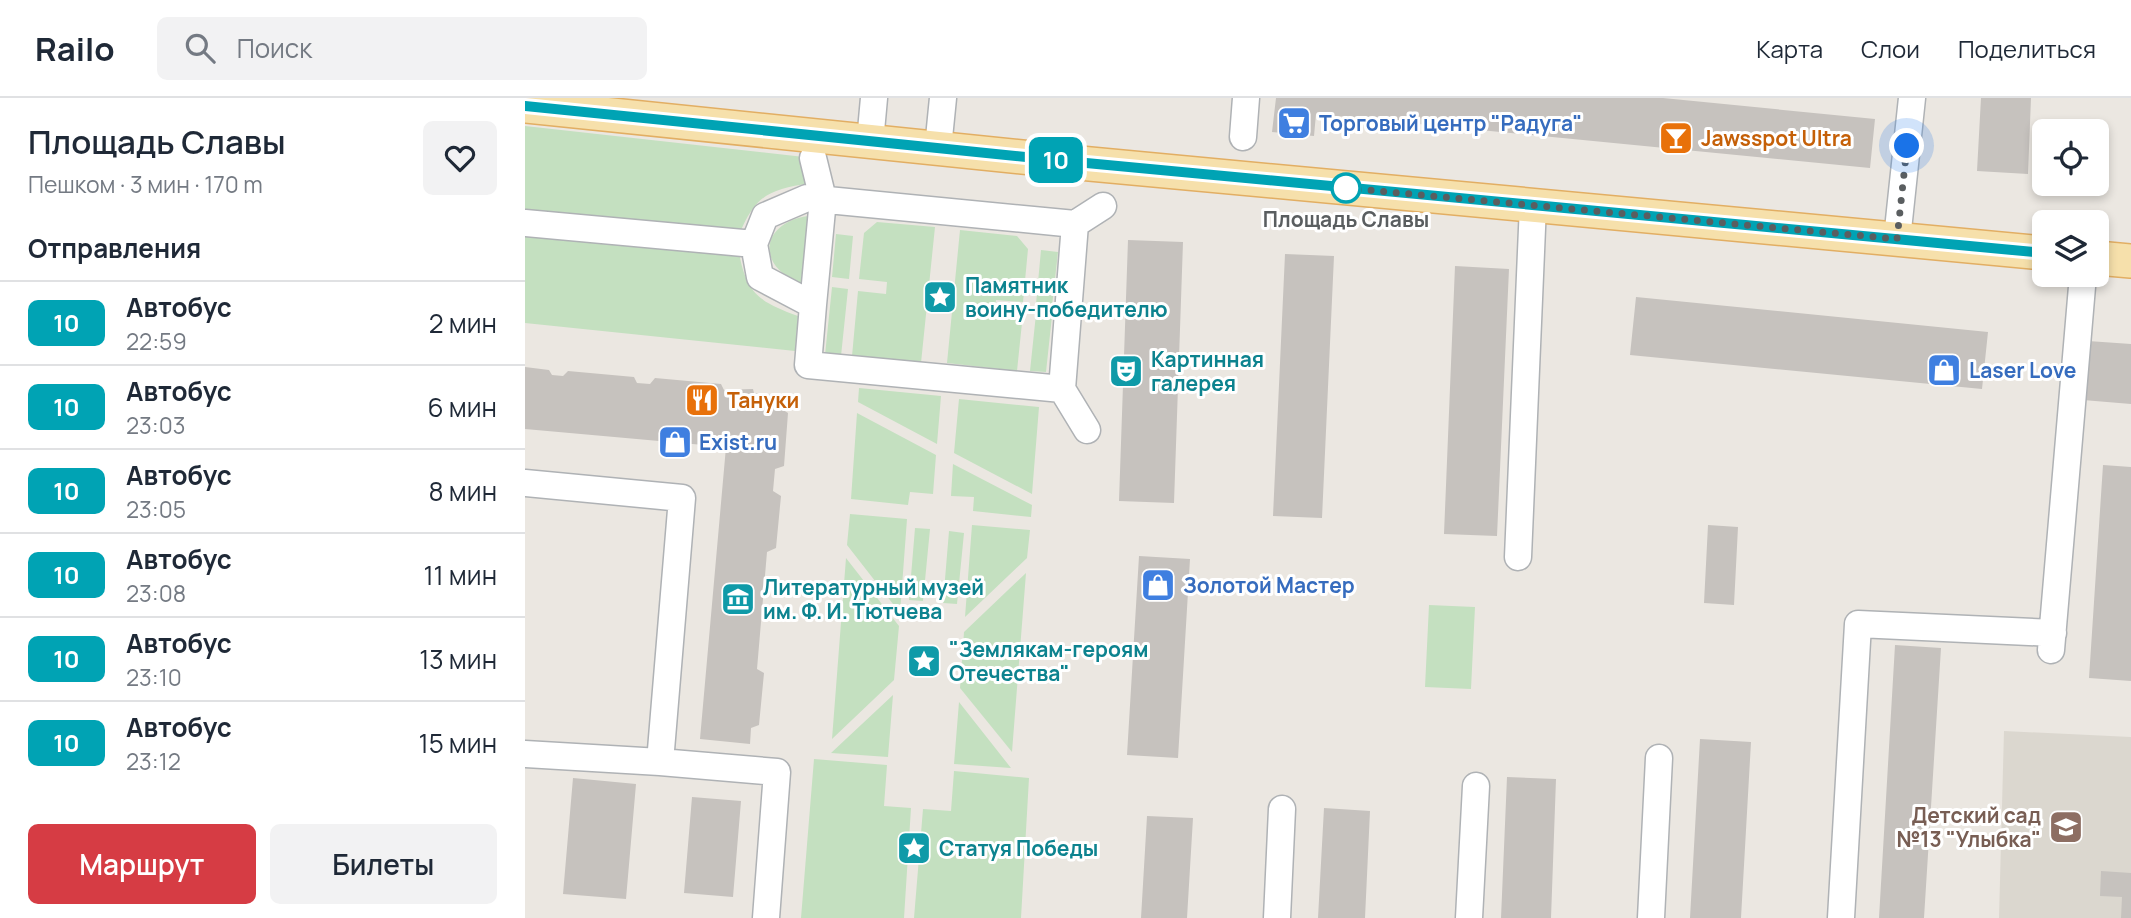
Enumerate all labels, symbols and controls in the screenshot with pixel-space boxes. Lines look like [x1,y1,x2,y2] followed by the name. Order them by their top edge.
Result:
[157,17,647,80] search box
[35,26,115,71] text: Railo
[181,29,219,67] icon: search
[237,30,312,66] text: Поиск
[1756,32,1823,65] text: Карта
[1861,32,1920,65] text: Слои
[1958,32,2096,65] text: Поделиться
[1275,104,1313,142] supermarket icon: Торговый центр "Радуга"
[1319,109,1582,137] place label: Торговый центр "Радуга"
[28,119,286,164] text: Площадь Славы
[1657,119,1695,157] bar icon: Jawsspot Ultra
[2032,119,2109,287] map controls
[2032,119,2109,196] button: locate
[423,121,497,195] button: heart
[1701,124,1852,152] place label: Jawsspot Ultra
[1889,128,1924,163] your location
[1025,137,1087,183] line badge: 10
[1043,143,1069,176] text: 10
[28,168,263,200] text: Пешком · 3 мин · 170 m
[1331,173,1361,203] marker: Площадь Славы
[1263,205,1429,233] place label: Площадь Славы
[2032,210,2109,287] button: layers
[28,230,201,266] text: Отправления
[965,271,1168,323] place label: Памятник воину-победителю
[921,278,959,316] place icon: Памятник воину-победителю
[126,289,232,325] text: Автобус
[429,305,497,341] text: 2 мин
[53,306,80,339] text: 10
[126,325,187,357] text: 22:59
[1151,345,1264,397] place label: Картинная галерея
[1925,351,1963,389] shop icon: Laser Love
[1107,352,1145,390] theatre icon: Картинная галерея
[1969,356,2077,384] place label: Laser Love
[126,373,232,409] text: Автобус
[683,381,721,419] restaurant icon: Тануки
[727,386,799,414] place label: Тануки
[428,389,497,425] text: 6 мин
[53,390,80,423] text: 10
[126,409,185,441] text: 23:03
[656,423,694,461] shop icon: Exist.ru
[699,428,777,456] place label: Exist.ru
[126,457,232,493] text: Автобус
[429,473,497,509] text: 8 мин
[53,474,80,507] text: 10
[126,493,186,525] text: 23:05
[126,541,232,577] text: Автобус
[423,557,497,593] text: 11 мин
[53,558,80,591] text: 10
[1139,566,1177,604] shop icon: Золотой Мастер
[1183,571,1355,599] place label: Золотой Мастер
[763,573,984,625] place label: Литературный музей им. Ф. И. Тютчева
[126,577,186,609] text: 23:08
[719,580,757,618] museum icon: Литературный музей им. Ф. И. Тютчева
[126,625,232,661] text: Автобус
[949,635,1148,687] place label: "Землякам-героям Отечества"
[419,641,497,677] text: 13 мин
[53,642,80,675] text: 10
[905,642,943,680] place icon: "Землякам-героям Отечества"
[126,661,182,693] text: 23:10
[126,709,232,745] text: Автобус
[419,725,497,761] text: 15 мин
[53,726,80,759] text: 10
[126,745,181,777] text: 23:12
[1897,801,2041,853] place label: Детский сад №13 "Улыбка"
[2047,808,2085,846] school or university icon: Детский сад №13 "Улыбка"
[28,824,256,904] button: Маршрут
[270,824,497,904] button: Билеты
[895,829,933,867] place icon: Статуя Победы
[939,834,1098,862] place label: Статуя Победы

